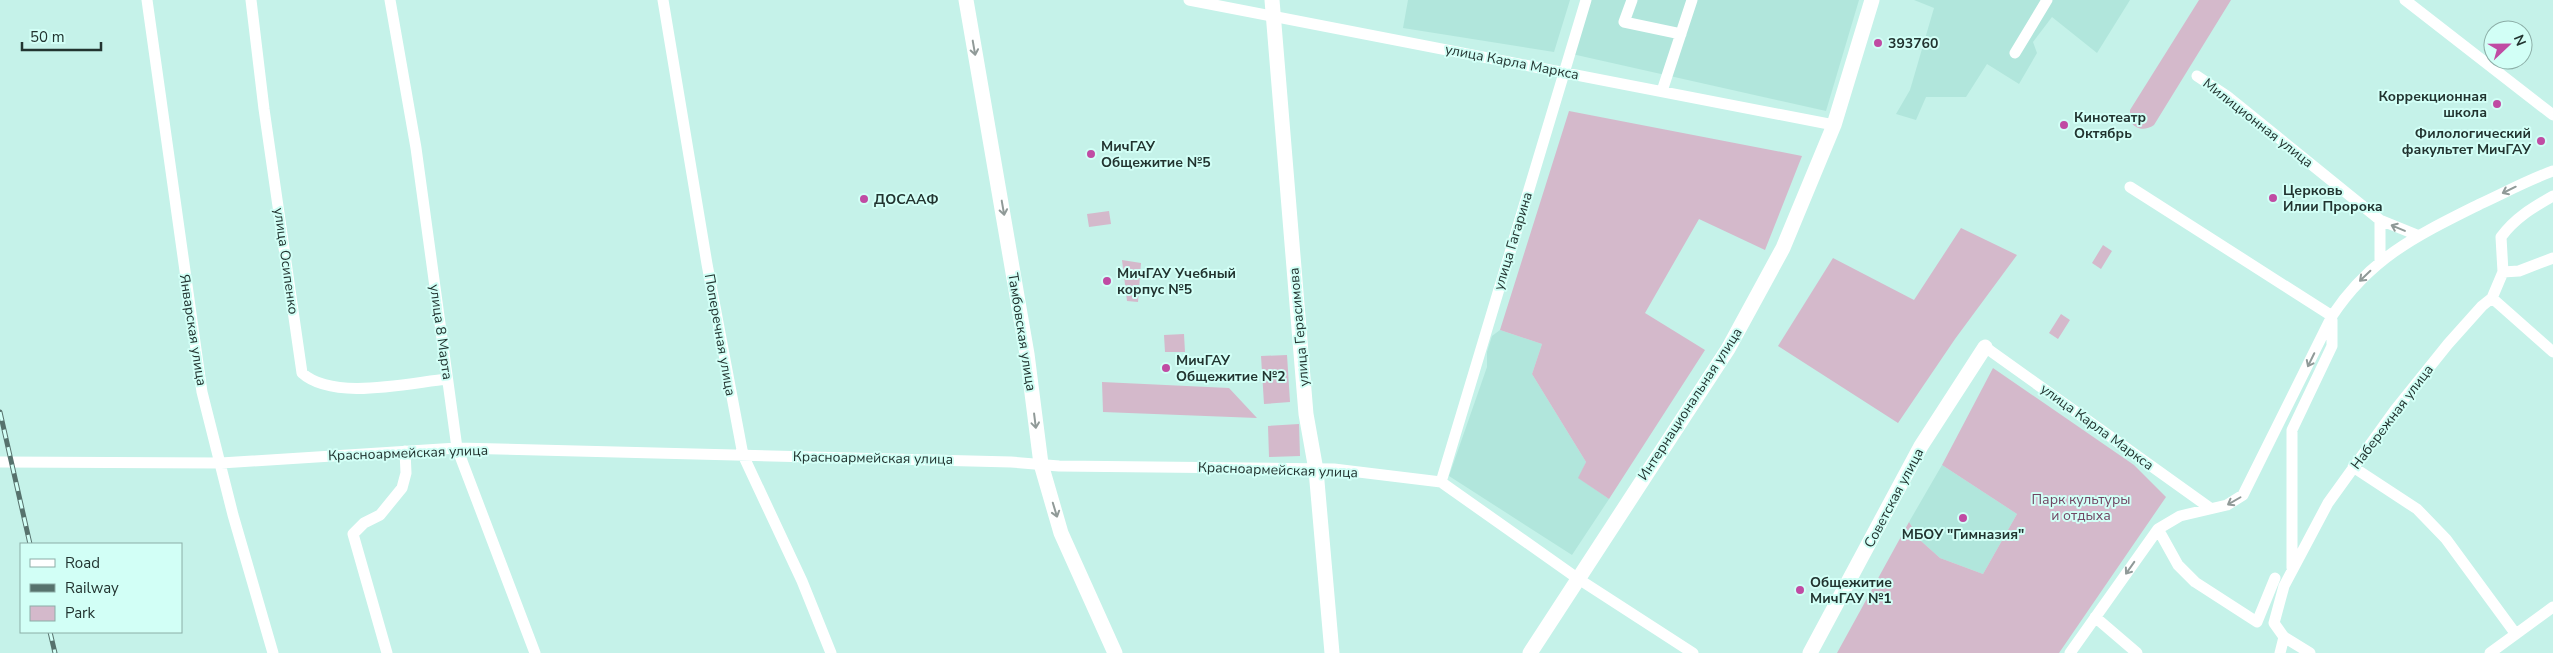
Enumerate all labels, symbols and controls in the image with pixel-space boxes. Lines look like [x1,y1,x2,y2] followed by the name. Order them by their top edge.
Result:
[22,20,101,52] scale bar
[2483,20,2533,70] north arrow
[30,27,65,47] text: 50 m
[2509,32,2530,49] text: N
[1888,34,1938,53] place label: 393760
[1872,37,1884,49] marker: 393760
[970,40,980,56] one-way arrow
[1444,40,1580,84] street label: улица Карла Маркса
[2199,74,2317,172] street label: Милиционная улица
[2378,87,2487,122] place label: Коррекционная школа
[2491,98,2503,110] marker: Коррекционная школа
[2074,108,2146,143] place label: Кинотеатр Октябрь
[2058,119,2070,131] marker: Кинотеатр Октябрь
[2402,124,2532,159] place label: Филологический факультет МичГАУ
[2535,135,2547,147] marker: Филологический факультет МичГАУ
[1101,137,1211,172] place label: МичГАУ Общежитие №5
[1085,148,1097,160] marker: МичГАУ Общежитие №5
[2283,181,2383,216] place label: Церковь Илии Пророка
[2501,186,2516,196] one-way arrow
[874,190,939,209] place label: ДОСААФ
[1489,190,1537,292] street label: улица Гагарина
[2267,192,2279,204] marker: Церковь Илии Пророка
[858,193,870,205] marker: ДОСААФ
[998,200,1008,216] one-way arrow
[269,206,303,316] street label: улица Осипенко
[2391,222,2406,232] one-way arrow
[1117,264,1236,299] place label: МичГАУ Учебный корпус №5
[1284,267,1314,387] street label: улица Герасимова
[2358,270,2371,282] one-way arrow
[700,272,740,398] street label: Поперечная улица
[1003,272,1041,392] street label: Тамбовская улица
[175,273,211,387] street label: Январская улица
[1101,275,1113,287] marker: МичГАУ Учебный корпус №5
[425,283,457,381] street label: улица 8 Марта
[1634,324,1746,484] street label: Интернациональная улица
[1176,351,1286,386] place label: МичГАУ Общежитие №2
[2306,352,2316,367] one-way arrow
[2346,361,2438,473] street label: Набережная улица
[1160,362,1172,374] marker: МичГАУ Общежитие №2
[2036,379,2158,475] street label: улица Карла Маркса
[1030,412,1040,428] one-way arrow
[328,441,488,465] street label: Красноармейская улица
[1860,445,1928,551] street label: Советская улица
[793,447,953,469] street label: Красноармейская улица
[1198,458,1358,482] street label: Красноармейская улица
[2032,490,2130,525] park label: Парк культуры и отдыха
[2227,496,2241,506] one-way arrow
[1050,502,1060,518] one-way arrow
[1957,512,1969,524] marker: МБОУ "Гимназия"
[1902,525,2024,544] place label: МБОУ "Гимназия"
[20,543,182,633] legend
[65,553,100,573] text: Road
[2125,561,2135,575] one-way arrow
[1810,573,1892,608] place label: Общежитие МичГАУ №1
[65,578,119,598] text: Railway
[1794,584,1806,596] marker: Общежитие МичГАУ №1
[65,603,95,623] text: Park

